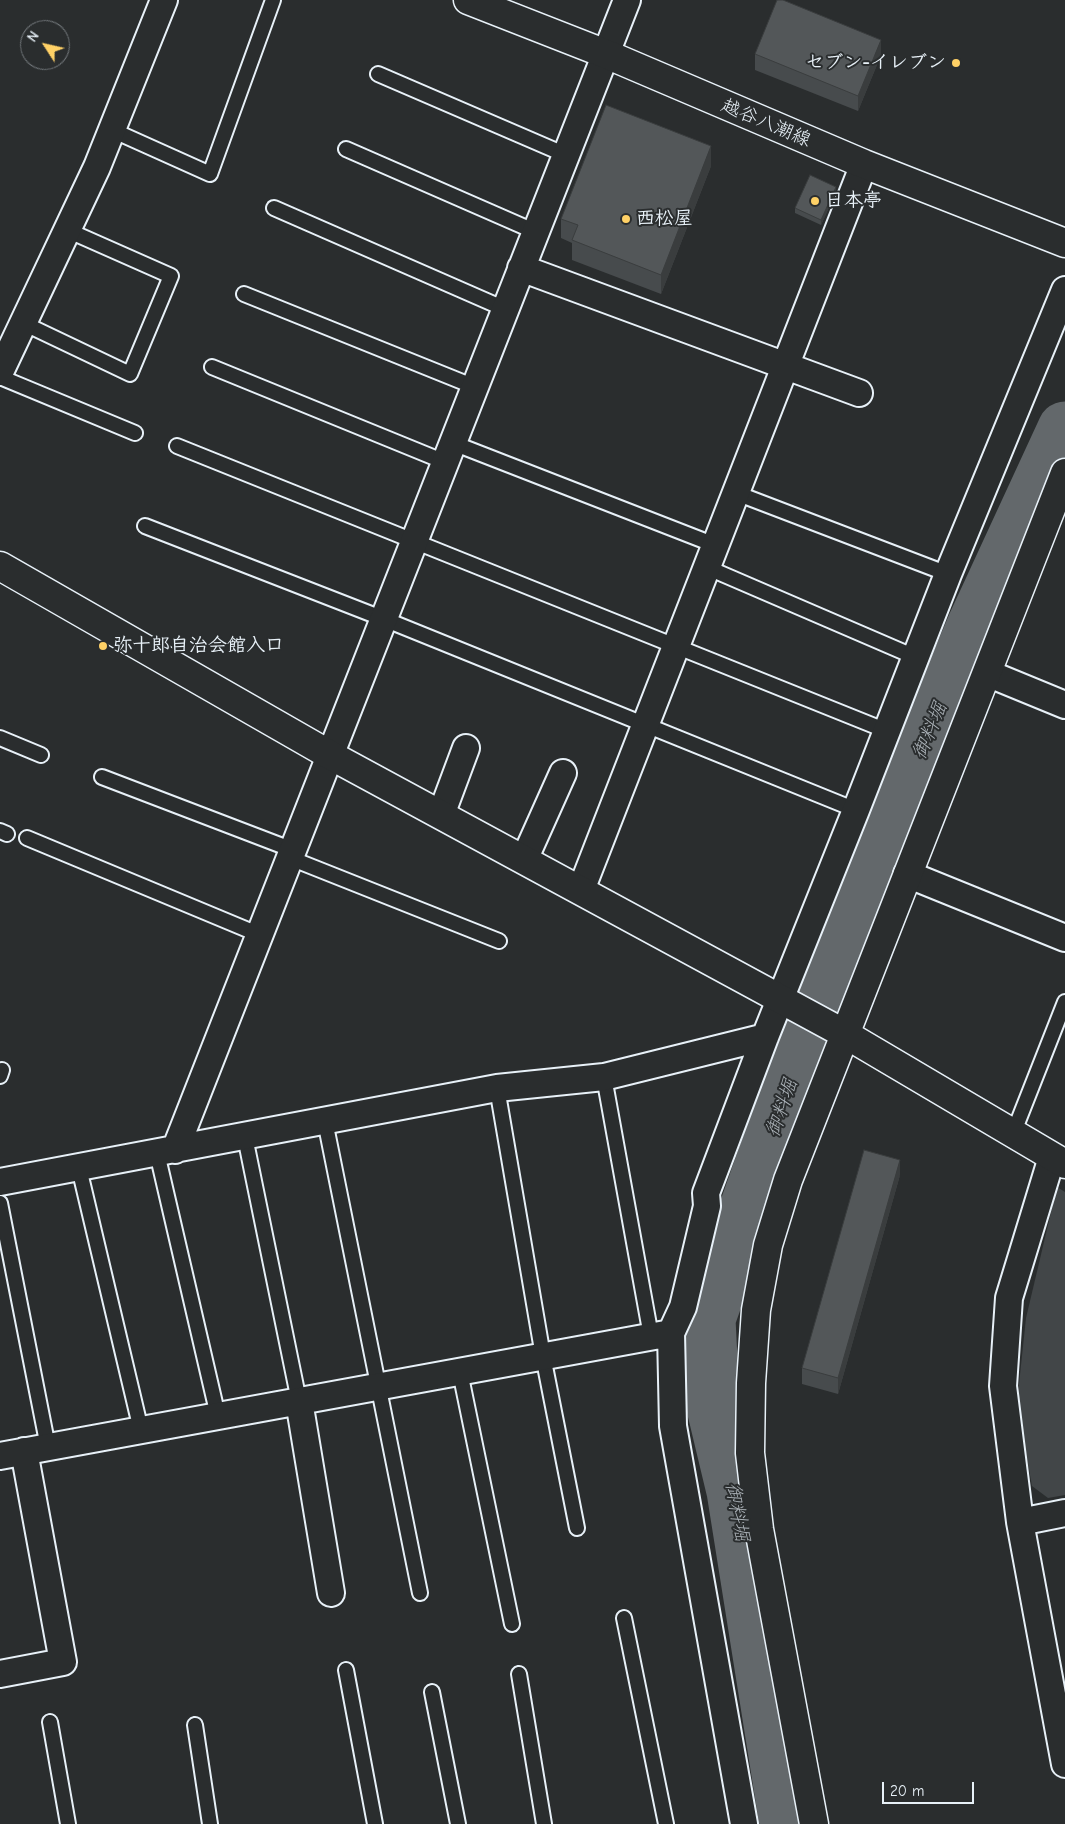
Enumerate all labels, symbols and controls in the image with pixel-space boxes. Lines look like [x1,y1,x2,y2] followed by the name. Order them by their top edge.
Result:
[20,20,70,70] north arrow
[24,28,43,45] text: N
[805,52,946,74] place label: セブン-イレブン
[950,57,962,69] marker: セブン-イレブン
[718,94,814,152] street label: 越谷八潮線
[825,190,882,212] place label: 日本亭
[809,195,821,207] marker: 日本亭
[636,208,693,230] place label: 西松屋
[620,213,632,225] marker: 西松屋
[113,635,284,657] place label: 弥十郎自治会館入口
[97,640,109,652] marker: 弥十郎自治会館入口
[907,699,953,763] water label: 御料堀
[761,1076,803,1140] water label: 御料堀
[720,1480,754,1544] water label: 御料堀
[885,1772,978,1804] scale bar
[890,1782,924,1800] text: 20 m

